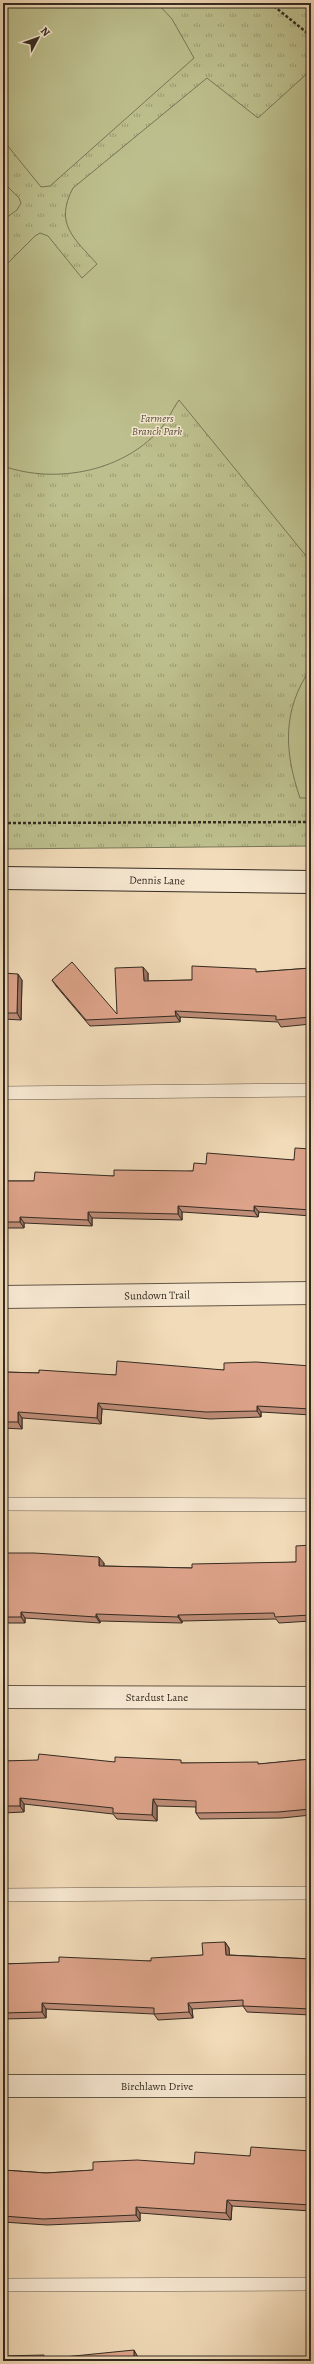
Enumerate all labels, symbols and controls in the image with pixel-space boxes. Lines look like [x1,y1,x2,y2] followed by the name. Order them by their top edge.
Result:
[18,18,58,58] north arrow
[37,24,53,40] text: N
[132,411,182,439] park label: Farmers Branch Park
[129,873,185,888] street label: Dennis Lane
[124,1287,190,1304] street label: Sundown Trail
[126,1690,188,1705] street label: Stardust Lane
[121,2079,193,2094] street label: Birchlawn Drive

